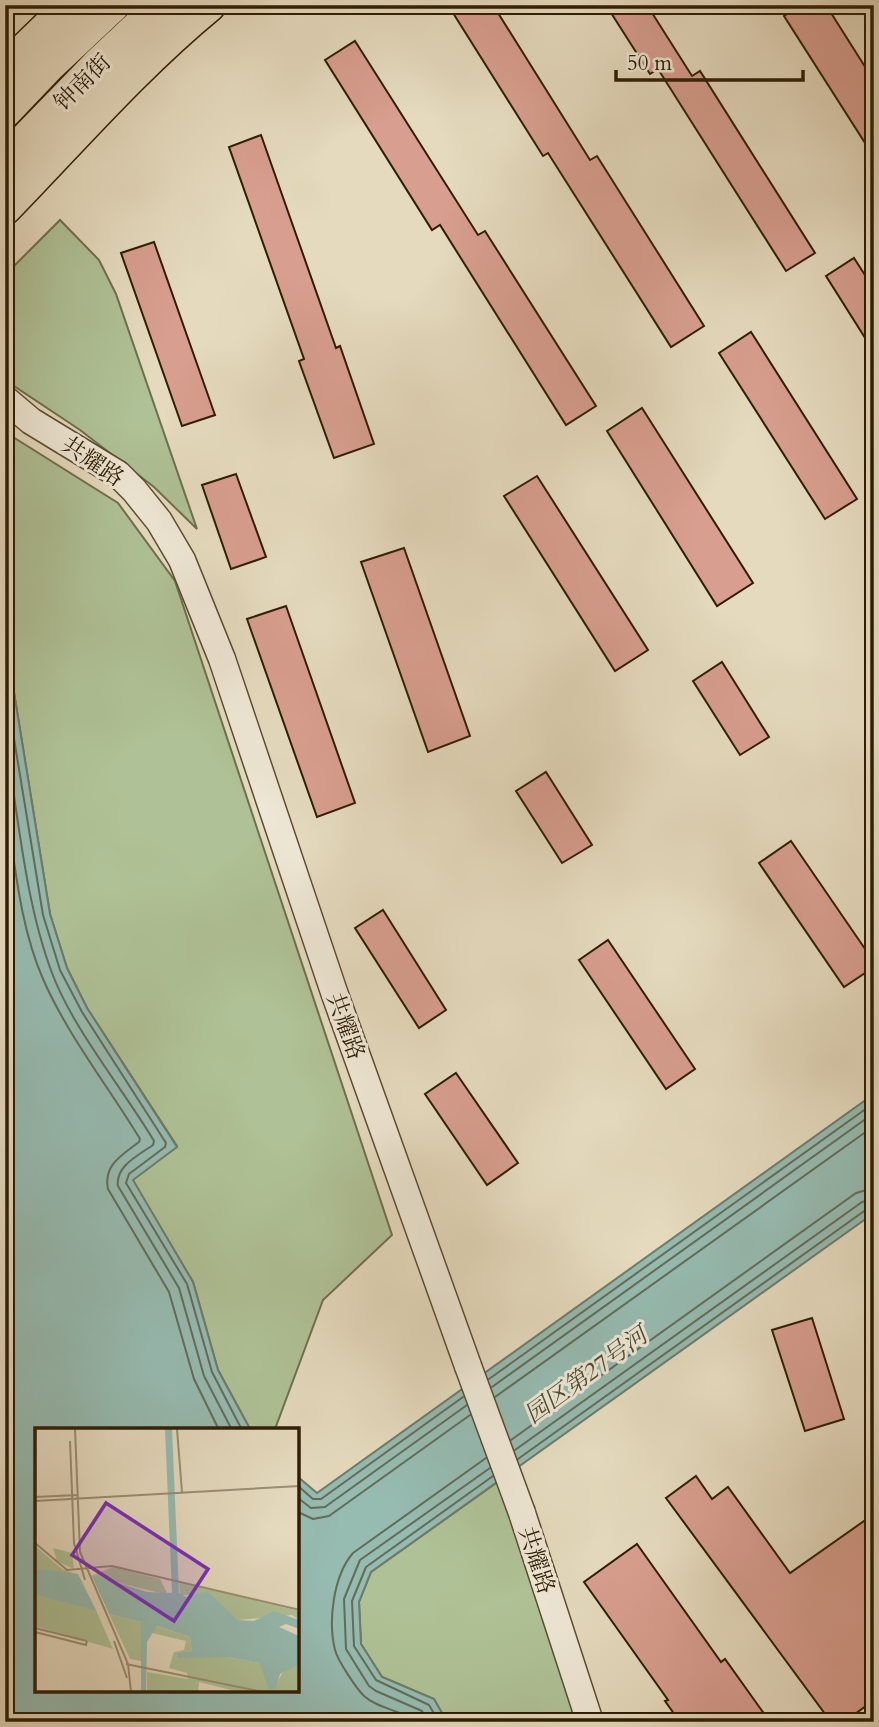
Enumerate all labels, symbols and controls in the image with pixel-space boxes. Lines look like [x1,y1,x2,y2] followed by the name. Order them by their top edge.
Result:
[616,38,804,82] scale bar
[47,47,118,118] street label: 钟南街
[627,49,672,78] text: 50 m
[55,429,130,494] street label: 共耀路
[319,988,372,1064] street label: 共耀路
[518,1317,658,1431] water label: 园区第27号河
[35,1428,299,1692] inset map
[511,1523,562,1598] street label: 共耀路

